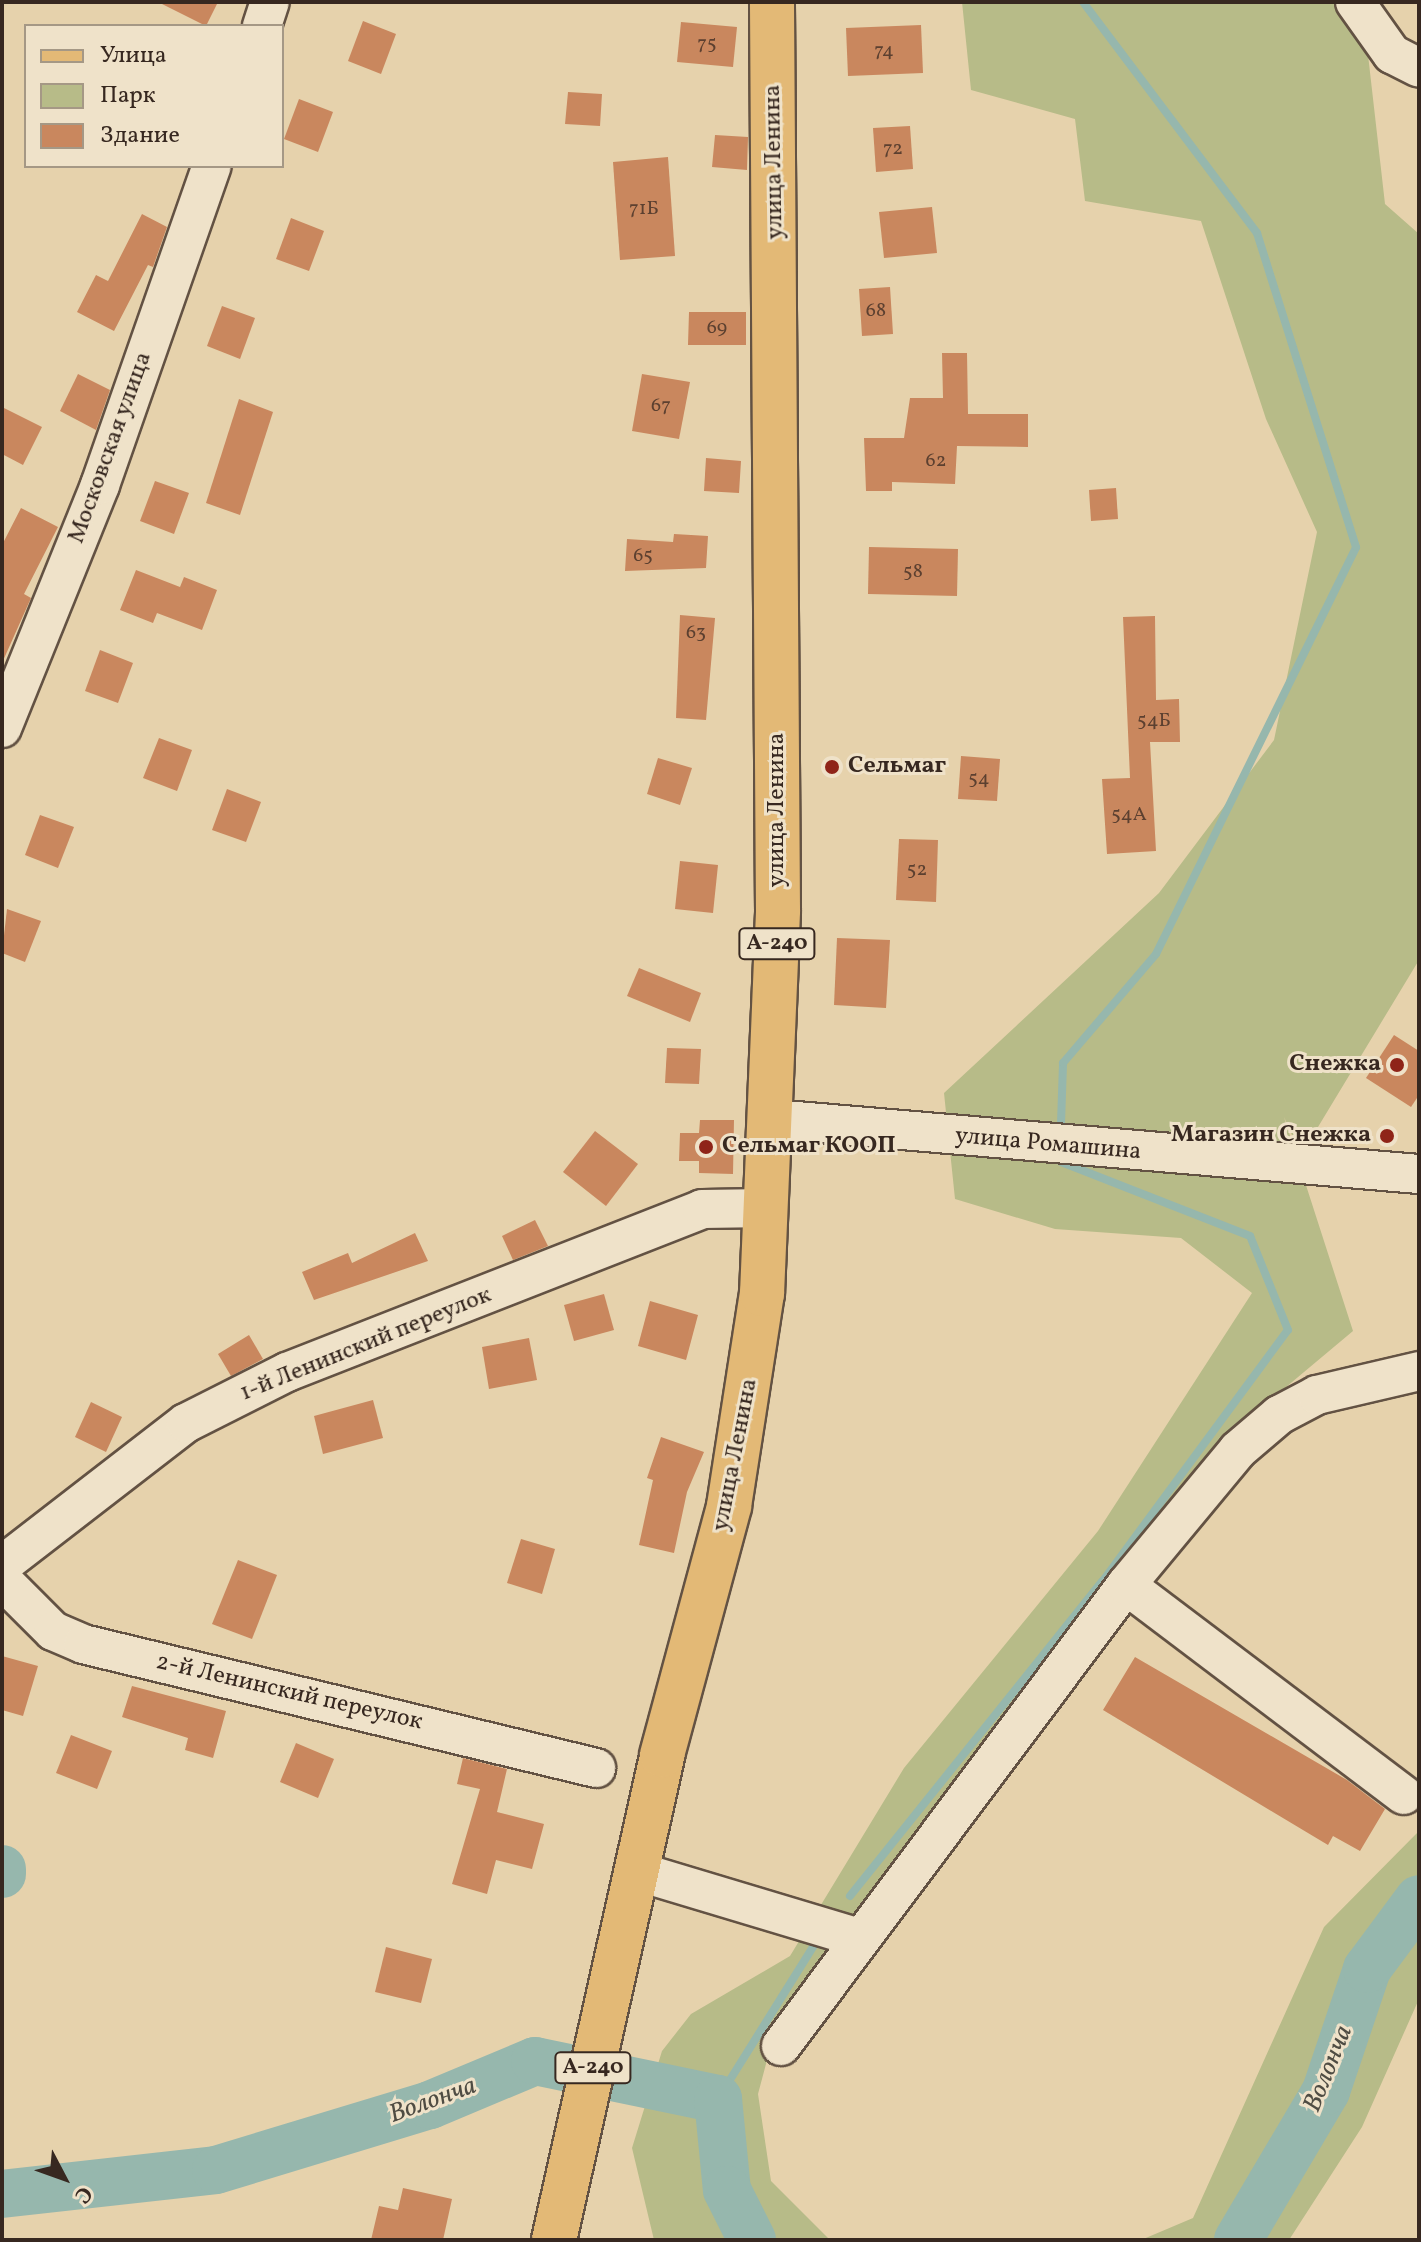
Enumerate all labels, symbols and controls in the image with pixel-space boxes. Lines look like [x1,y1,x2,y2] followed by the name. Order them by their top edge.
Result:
[24,24,284,168] legend
[697,32,717,56] house number: 75
[100,39,167,73] text: Улица
[874,39,894,63] house number: 74
[100,79,156,113] text: Парк
[759,84,791,240] street label: улица Ленина
[100,119,180,153] text: Здание
[883,137,903,161] house number: 72
[629,197,659,221] house number: 71Б
[866,299,886,323] house number: 68
[707,316,727,340] house number: 69
[63,348,159,548] street label: Московская улица
[651,394,671,418] house number: 67
[926,449,946,473] house number: 62
[633,544,653,568] house number: 65
[903,560,923,584] house number: 58
[686,621,706,645] house number: 63
[1137,709,1171,733] house number: 54Б
[764,732,792,888] street label: улица Ленина
[848,753,946,781] place label: Сельмаг
[823,758,841,776] marker: Сельмаг
[968,767,990,791] house number: 54
[1111,803,1147,827] house number: 54А
[907,858,927,882] house number: 52
[737,926,817,962] road number: А-240
[1289,1051,1381,1079] place label: Снежка
[1388,1056,1406,1074] marker: Снежка
[1171,1122,1371,1150] place label: Магазин Снежка
[954,1123,1142,1167] street label: улица Ромашина
[1378,1127,1396,1145] marker: Магазин Снежка
[722,1133,896,1161] place label: Сельмаг КООП
[697,1138,715,1156] marker: Сельмаг КООП
[236,1281,496,1409] street label: 1-й Ленинский переулок
[707,1376,765,1534] street label: улица Ленина
[153,1648,425,1738] street label: 2-й Ленинский переулок
[1298,2021,1360,2117] water label: Волонча
[553,2050,633,2086] road number: А-240
[385,2071,481,2131] water label: Волонча
[24,2138,104,2218] north arrow
[66,2179,99,2210] text: С

